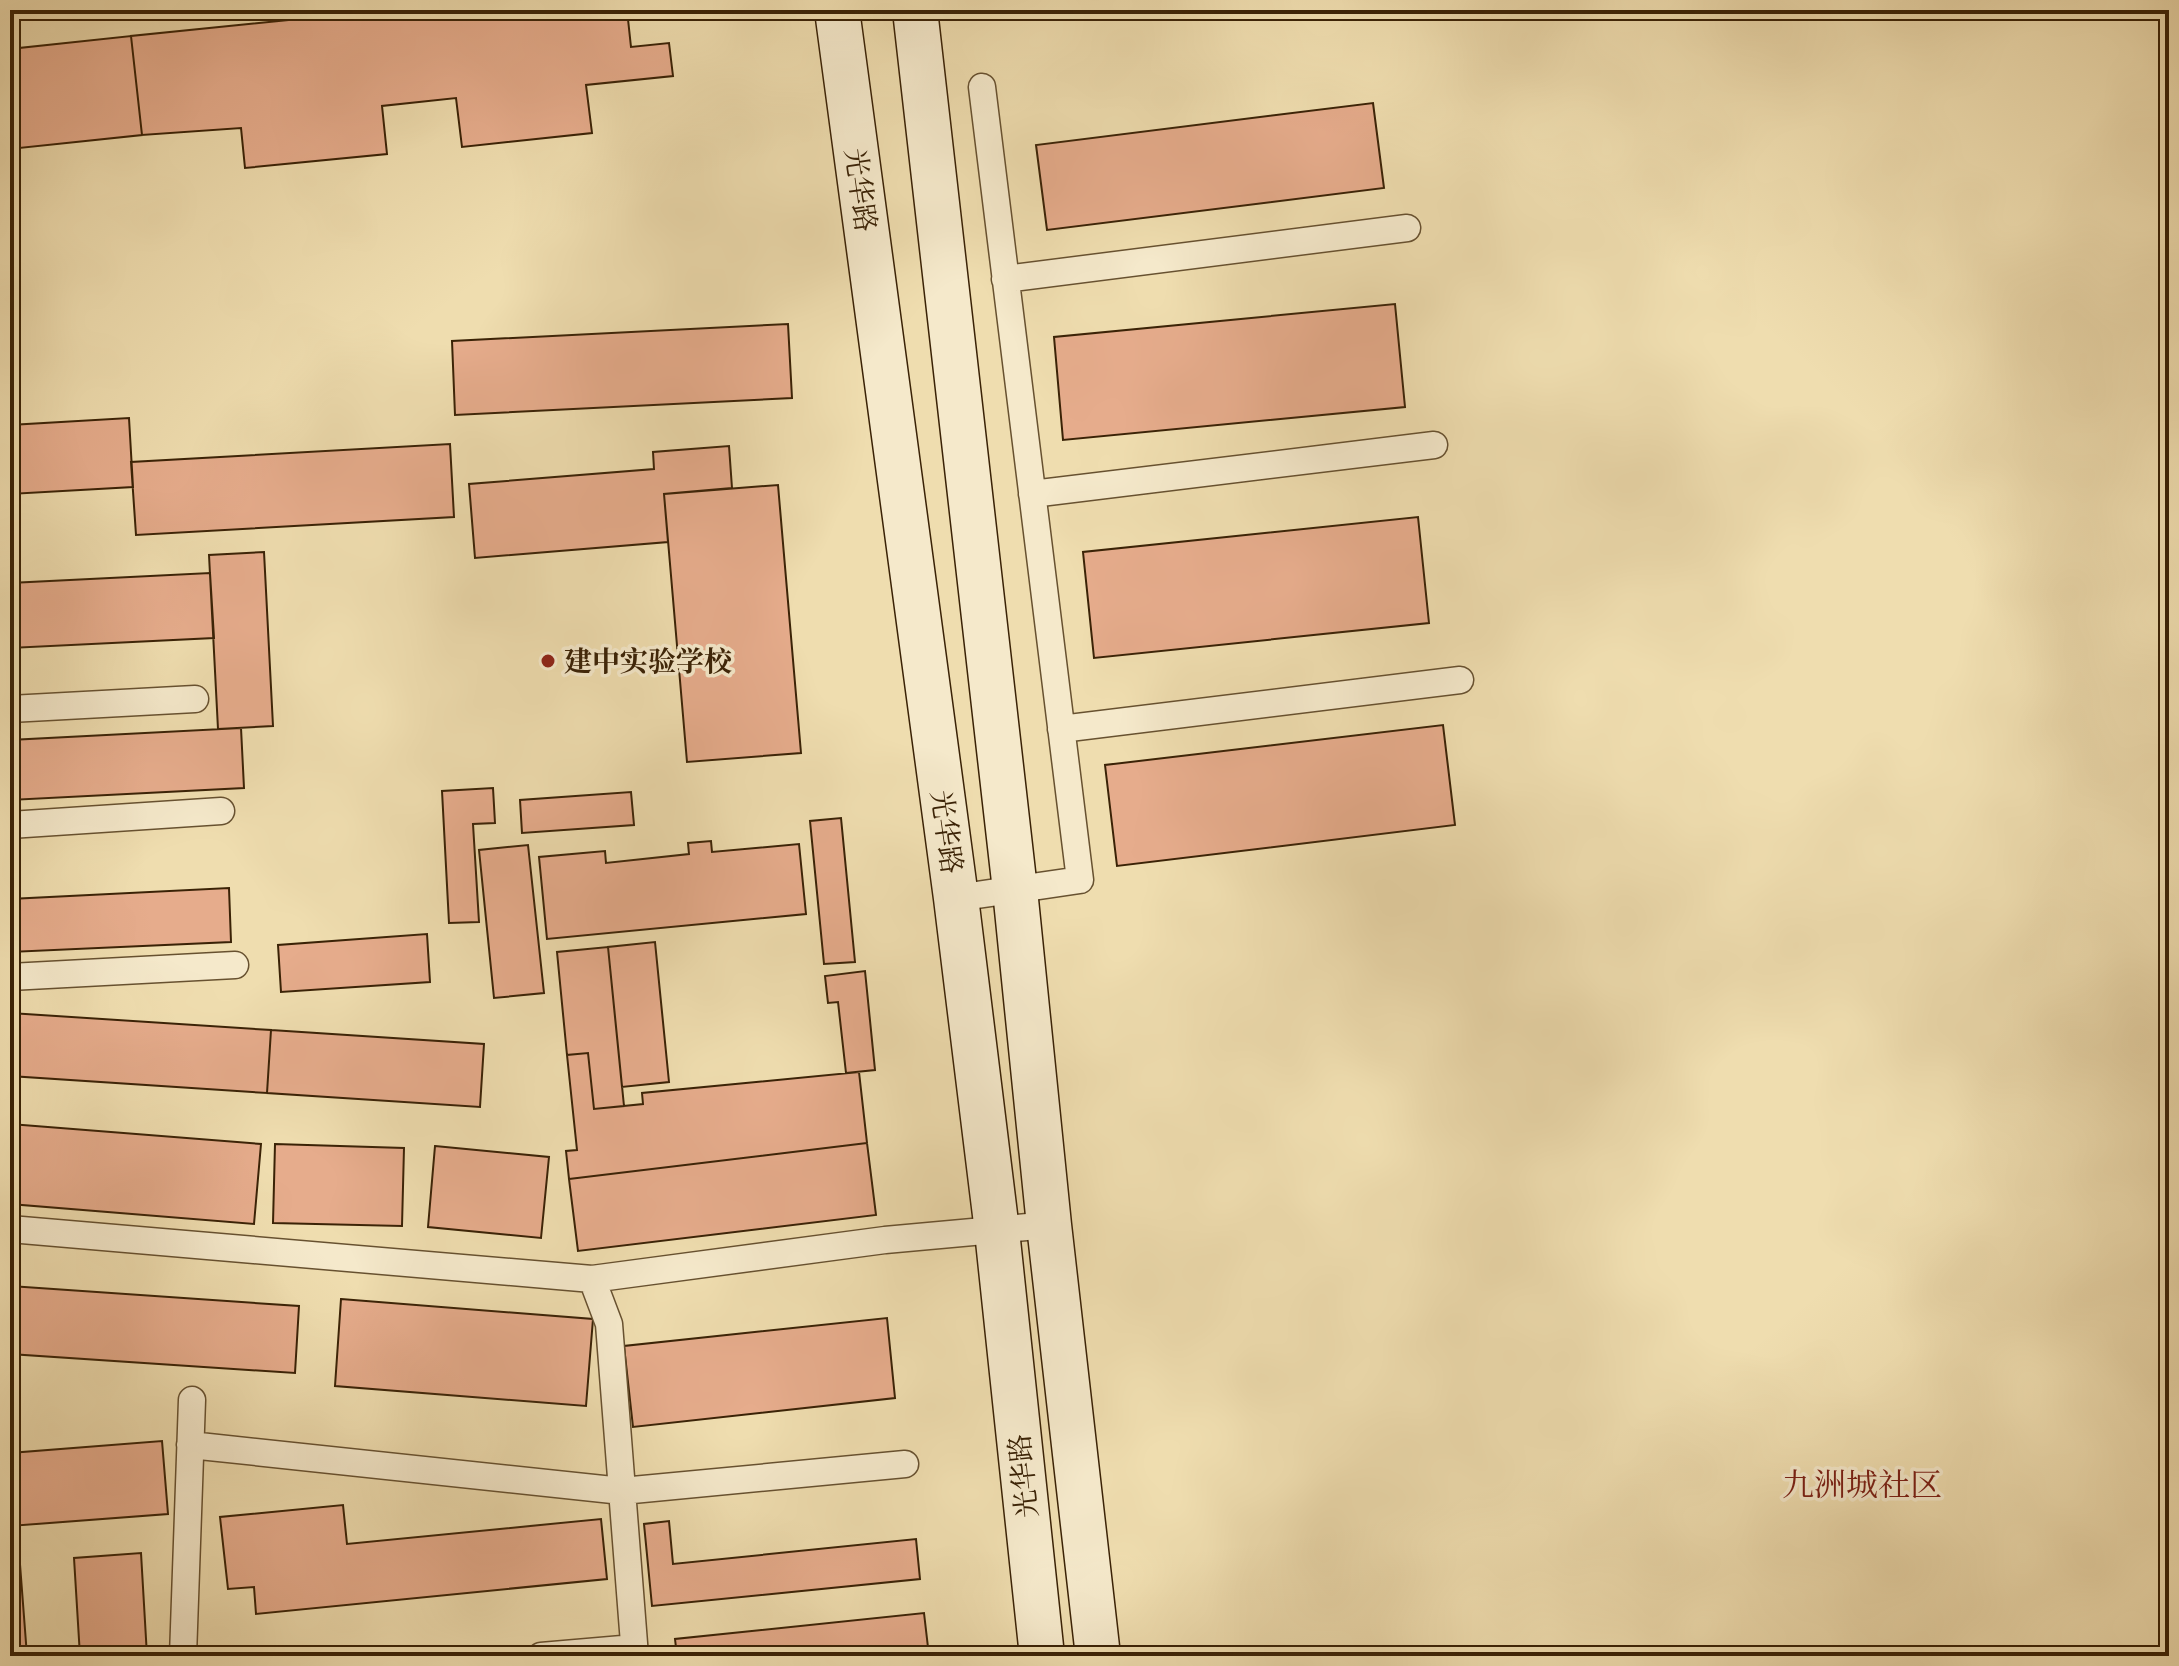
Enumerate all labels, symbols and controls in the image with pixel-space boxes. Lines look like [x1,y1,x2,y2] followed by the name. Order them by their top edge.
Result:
[836,146,883,234] street label: 光华路
[564,645,732,680] place label: 建中实验学校
[539,652,557,670] marker: 建中实验学校
[922,788,969,876] street label: 光华路
[1003,1432,1046,1519] street label: 光华路
[1782,1466,1942,1506] district label: 九洲城社区

